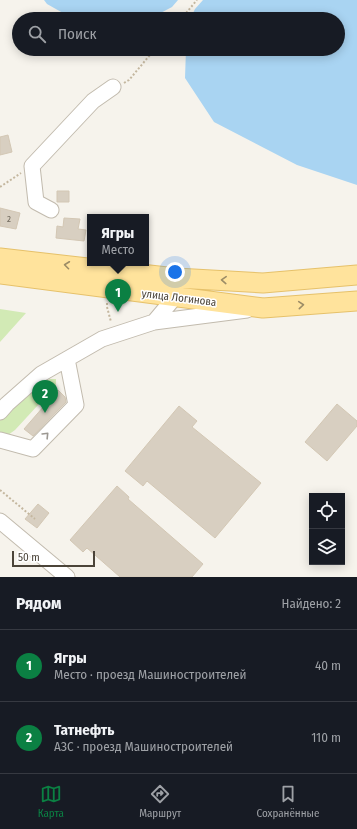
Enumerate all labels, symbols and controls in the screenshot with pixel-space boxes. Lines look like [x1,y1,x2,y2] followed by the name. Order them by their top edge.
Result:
[12,12,345,56] search box
[26,23,48,45] icon: search
[58,25,96,43] text: Поиск
[7,214,11,224] house number: 2
[87,214,149,266] popup
[101,224,134,242] text: Ягры
[101,242,135,257] text: Место
[64,261,70,270] one-way arrow
[165,262,185,282] your location
[221,276,227,285] one-way arrow
[105,279,131,312] pin: 1
[141,287,217,309] street label: улица Логинова
[298,301,304,310] one-way arrow
[32,380,58,413] pin: 2
[41,432,49,440] one-way arrow
[309,493,345,565] map controls
[309,493,345,529] button: locate
[309,529,345,565] button: layers
[12,549,95,568] scale bar
[18,551,40,564] text: 50 m
[16,593,61,614] text: Рядом
[282,596,341,611] text: Найдено: 2
[54,649,87,667] text: Ягры
[26,658,32,673] text: 1
[315,658,341,673] text: 40 m
[54,667,246,682] text: Место · проезд Машиностроителей
[54,721,114,739] text: Татнефть
[26,730,32,745] text: 2
[311,730,341,745] text: 110 m
[54,739,233,754] text: АЗС · проезд Машиностроителей
[38,783,64,820] tab: Карта
[139,783,181,820] tab: Маршрут
[257,783,319,820] tab: Сохранённые

